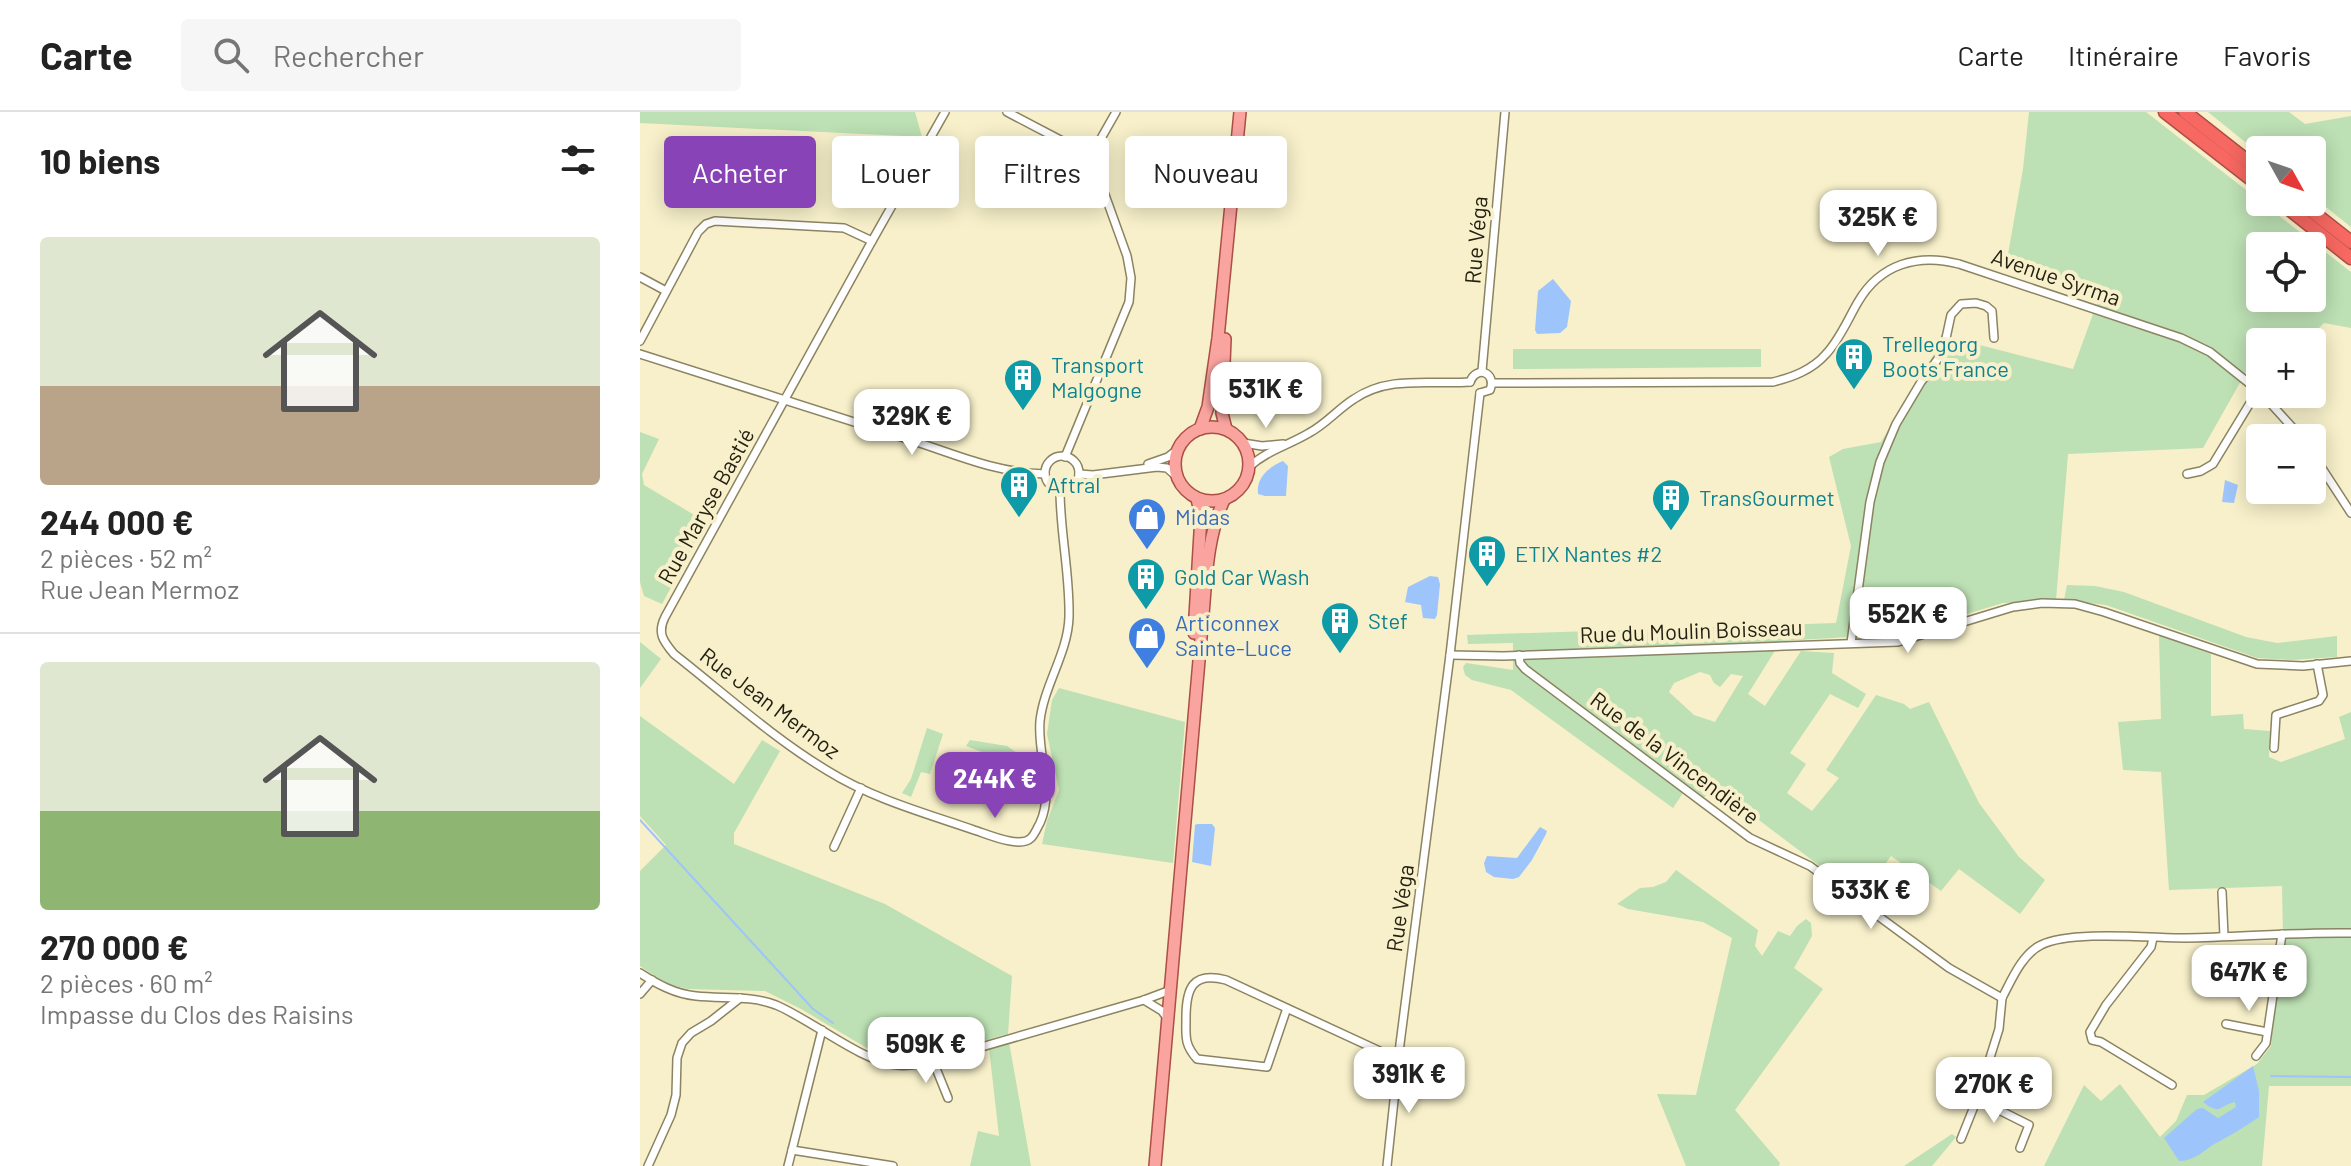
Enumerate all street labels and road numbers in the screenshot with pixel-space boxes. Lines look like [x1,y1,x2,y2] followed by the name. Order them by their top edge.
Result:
[1458,195,1492,285] street label: Rue Véga
[1988,242,2124,310] street label: Avenue Syrma
[652,423,759,588] street label: Rue Maryse Bastié
[1579,613,1803,647] street label: Rue du Moulin Boisseau
[695,641,846,763] street label: Rue Jean Mermoz
[1586,685,1765,829] street label: Rue de la Vincendière
[1380,862,1418,953] street label: Rue Véga

